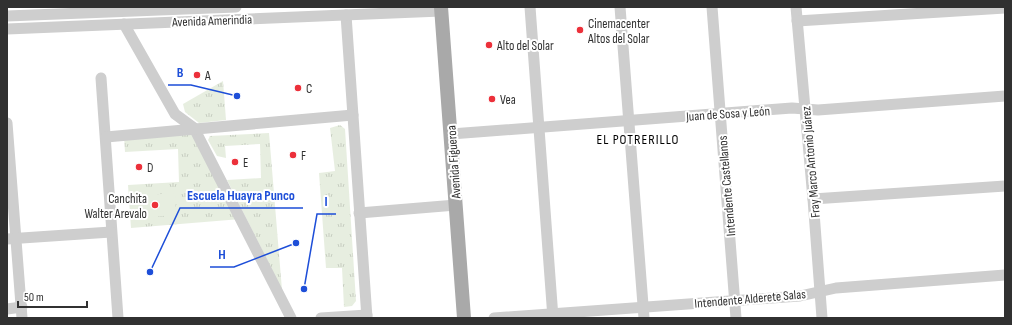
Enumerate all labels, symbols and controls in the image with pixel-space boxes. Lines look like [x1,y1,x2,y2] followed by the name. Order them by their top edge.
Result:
[171,12,252,30] street label: Avenida Amerindia
[587,16,650,47] place label: Cinemacenter Altos del Solar
[575,25,585,35] marker: Cinemacenter Altos del Solar
[496,38,554,54] place label: Alto del Solar
[484,40,494,50] marker: Alto del Solar
[168,59,191,85] callout: B
[177,64,184,81] text: B
[204,68,211,84] place label: A
[192,70,202,80] marker: A
[306,81,312,97] place label: C
[293,83,303,93] marker: C
[500,92,516,108] place label: Vea
[487,94,497,104] marker: Vea
[685,103,771,125] street label: Juan de Sosa y León
[798,105,824,218] street label: Fray Marco Antonio Juárez
[443,125,465,200] street label: Avenida Figueroa
[597,131,680,148] district label: EL POTRERILLO
[715,135,739,237] street label: Intendente Castellanos
[301,148,306,164] place label: F
[288,150,298,160] marker: F
[243,155,248,171] place label: E
[230,157,240,167] marker: E
[147,160,153,176] place label: D
[134,162,144,172] marker: D
[180,182,303,208] callout: Escuela Huayra Punco
[187,187,295,204] text: Escuela Huayra Punco
[317,188,336,214] callout: I
[84,191,147,222] place label: Canchita Walter Arevalo
[324,193,328,210] text: I
[150,200,160,210] marker: Canchita Walter Arevalo
[210,241,234,267] callout: H
[218,246,226,263] text: H
[18,283,87,309] scale bar
[694,286,807,312] street label: Intendente Alderete Salas
[24,290,44,305] text: 50 m

